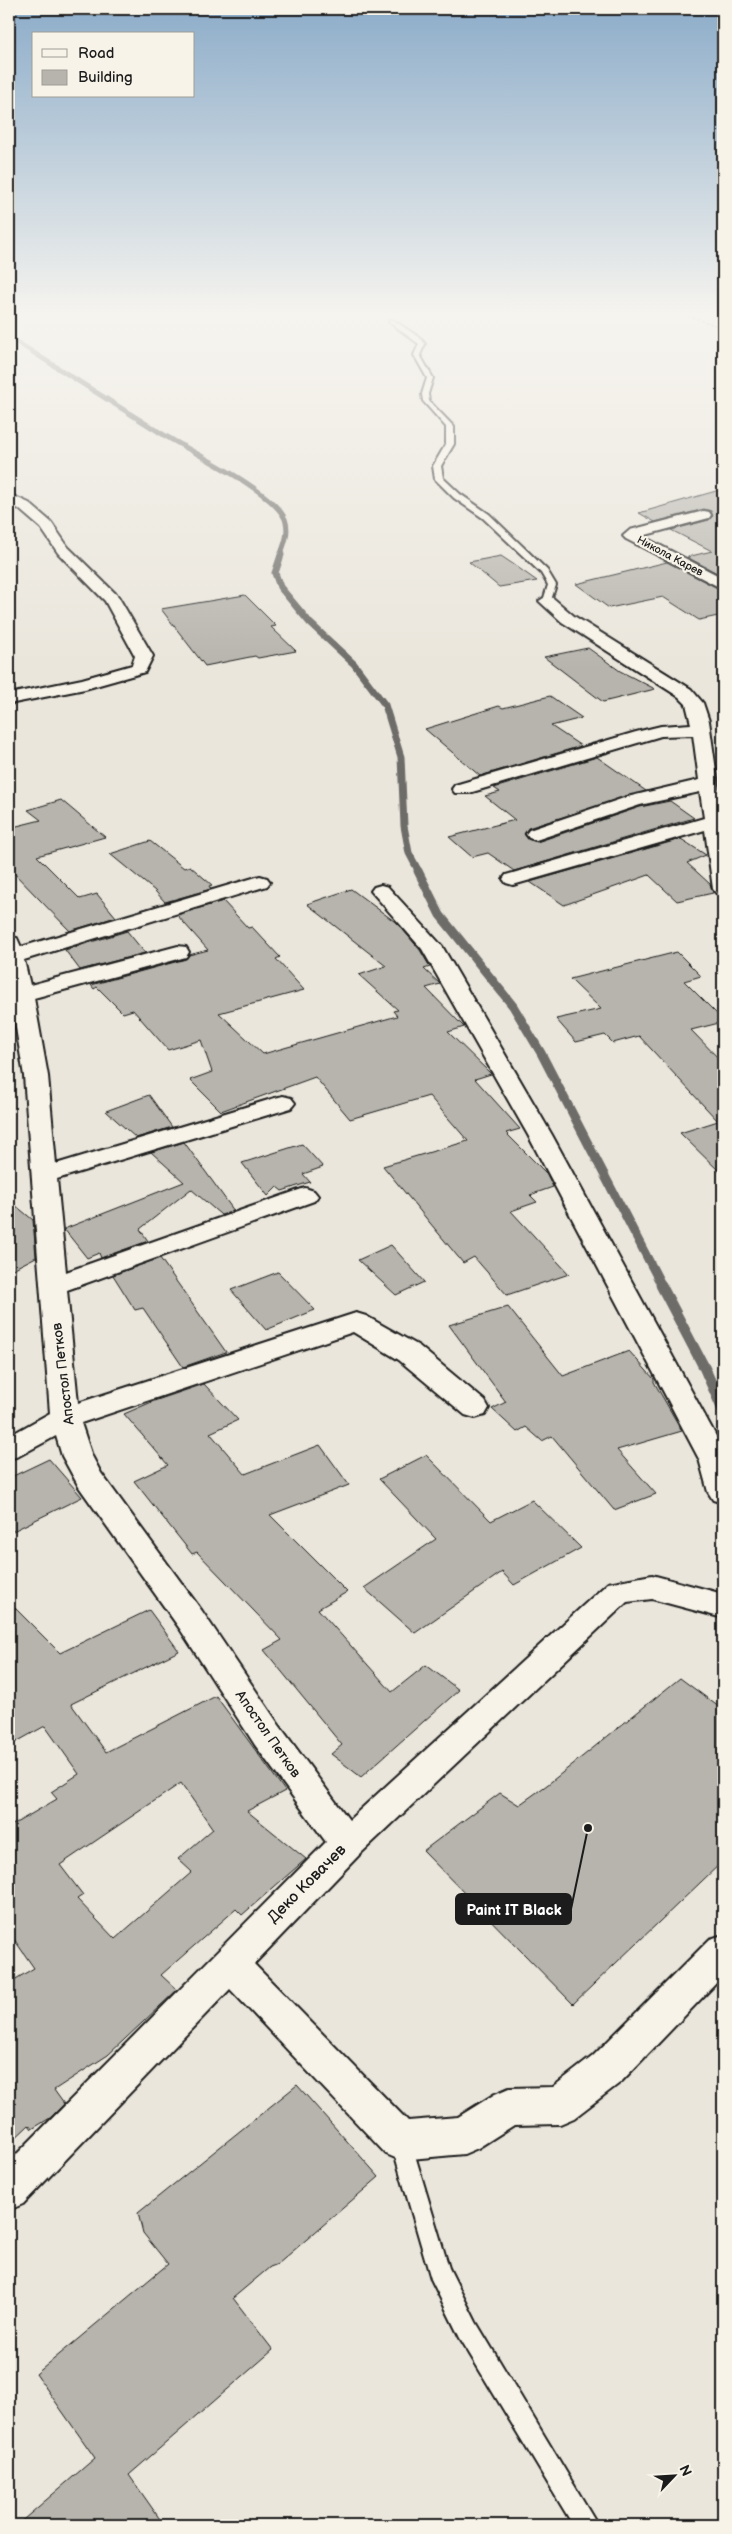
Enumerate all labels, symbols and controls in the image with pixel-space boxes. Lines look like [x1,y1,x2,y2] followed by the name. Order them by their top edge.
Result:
[32,32,195,98] legend
[78,44,114,63] text: Road
[78,68,133,87] text: Building
[635,533,705,579] street label: Никола Карев
[48,1321,78,1427] street label: Апостол Петков
[231,1686,305,1781] street label: Апостол Петков
[264,1840,351,1927] street label: Деко Ковачев
[456,1894,571,1924] callout: Paint IT Black
[466,1901,562,1920] text: Paint IT Black
[650,2452,700,2502] north arrow
[675,2462,695,2479] text: N

